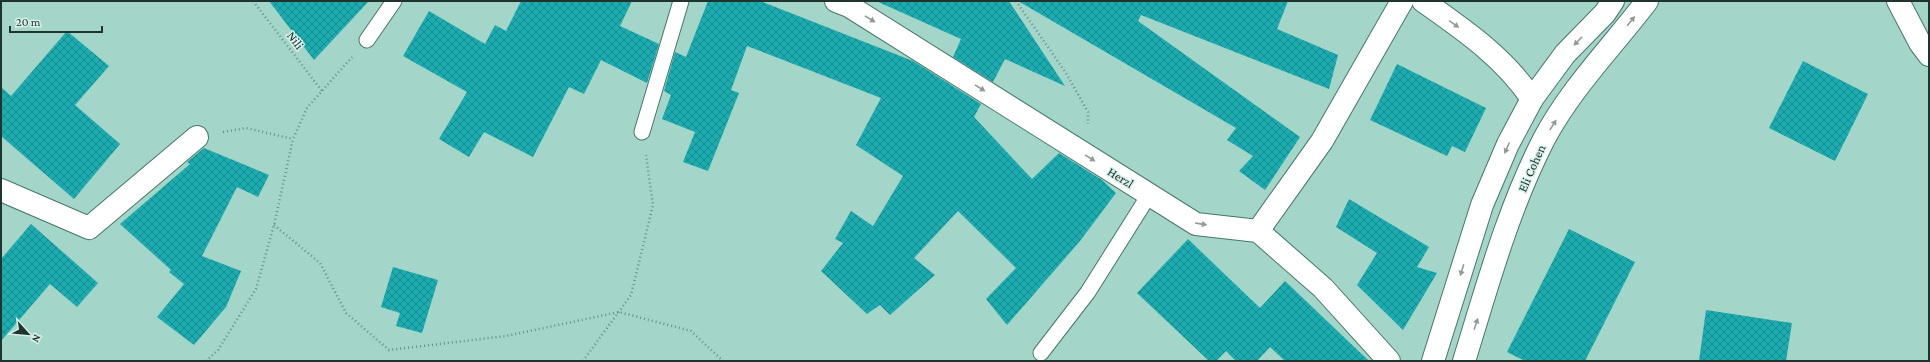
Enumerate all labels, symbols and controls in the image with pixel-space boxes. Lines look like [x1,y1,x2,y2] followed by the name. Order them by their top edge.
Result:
[10,8,102,34] scale bar
[16,15,41,29] text: 20 m
[865,15,875,23] one-way arrow
[1627,16,1636,27] one-way arrow
[1449,19,1460,28] one-way arrow
[284,28,308,53] street label: Nili
[1574,36,1583,46] one-way arrow
[975,85,986,92] one-way arrow
[1549,119,1556,131] one-way arrow
[1503,142,1510,154] one-way arrow
[1514,142,1548,194] street label: Eli Cohen
[1085,154,1096,161] one-way arrow
[1105,164,1137,191] street label: Herzl
[1195,221,1208,227] one-way arrow
[1459,264,1465,276] one-way arrow
[8,314,48,354] north arrow
[1473,318,1479,330] one-way arrow
[30,332,44,345] text: N

